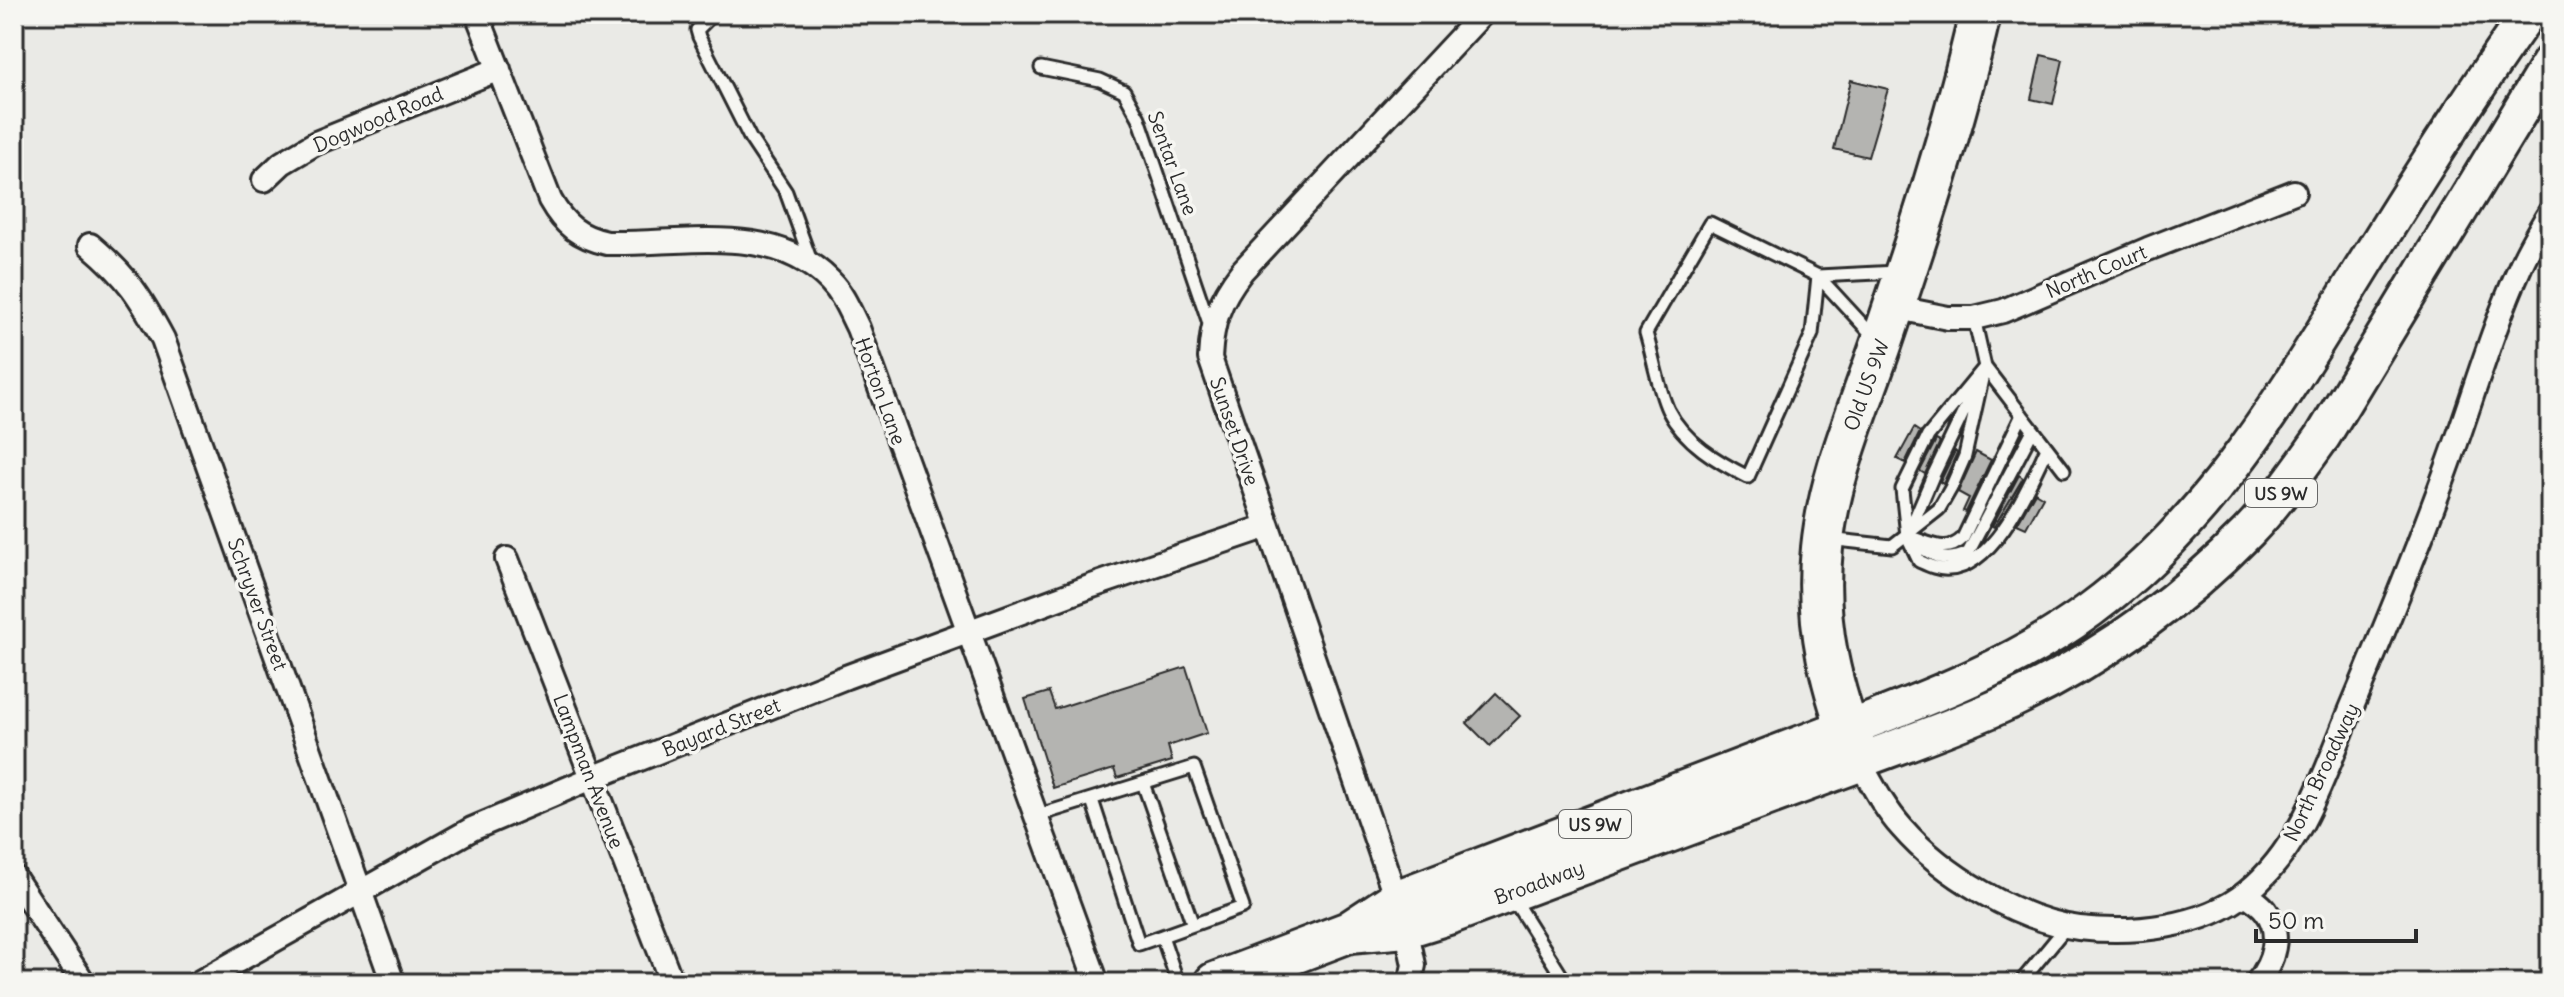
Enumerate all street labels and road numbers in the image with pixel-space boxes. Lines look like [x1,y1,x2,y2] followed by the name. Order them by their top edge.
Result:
[310,80,447,158] street label: Dogwood Road
[1143,108,1203,218] street label: Sentar Lane
[2042,239,2150,303] street label: North Court
[850,334,912,448] street label: Horton Lane
[1838,336,1894,434] street label: Old US 9W
[1205,373,1265,489] street label: Sunset Drive
[2245,479,2317,507] road number: US 9W
[222,534,294,674] street label: Schryver Street
[548,690,630,852] street label: Lampman Avenue
[658,692,784,762] street label: Bayard Street
[2278,699,2364,845] street label: North Broadway
[1559,810,1631,838] road number: US 9W
[1491,854,1587,910] street label: Broadway

